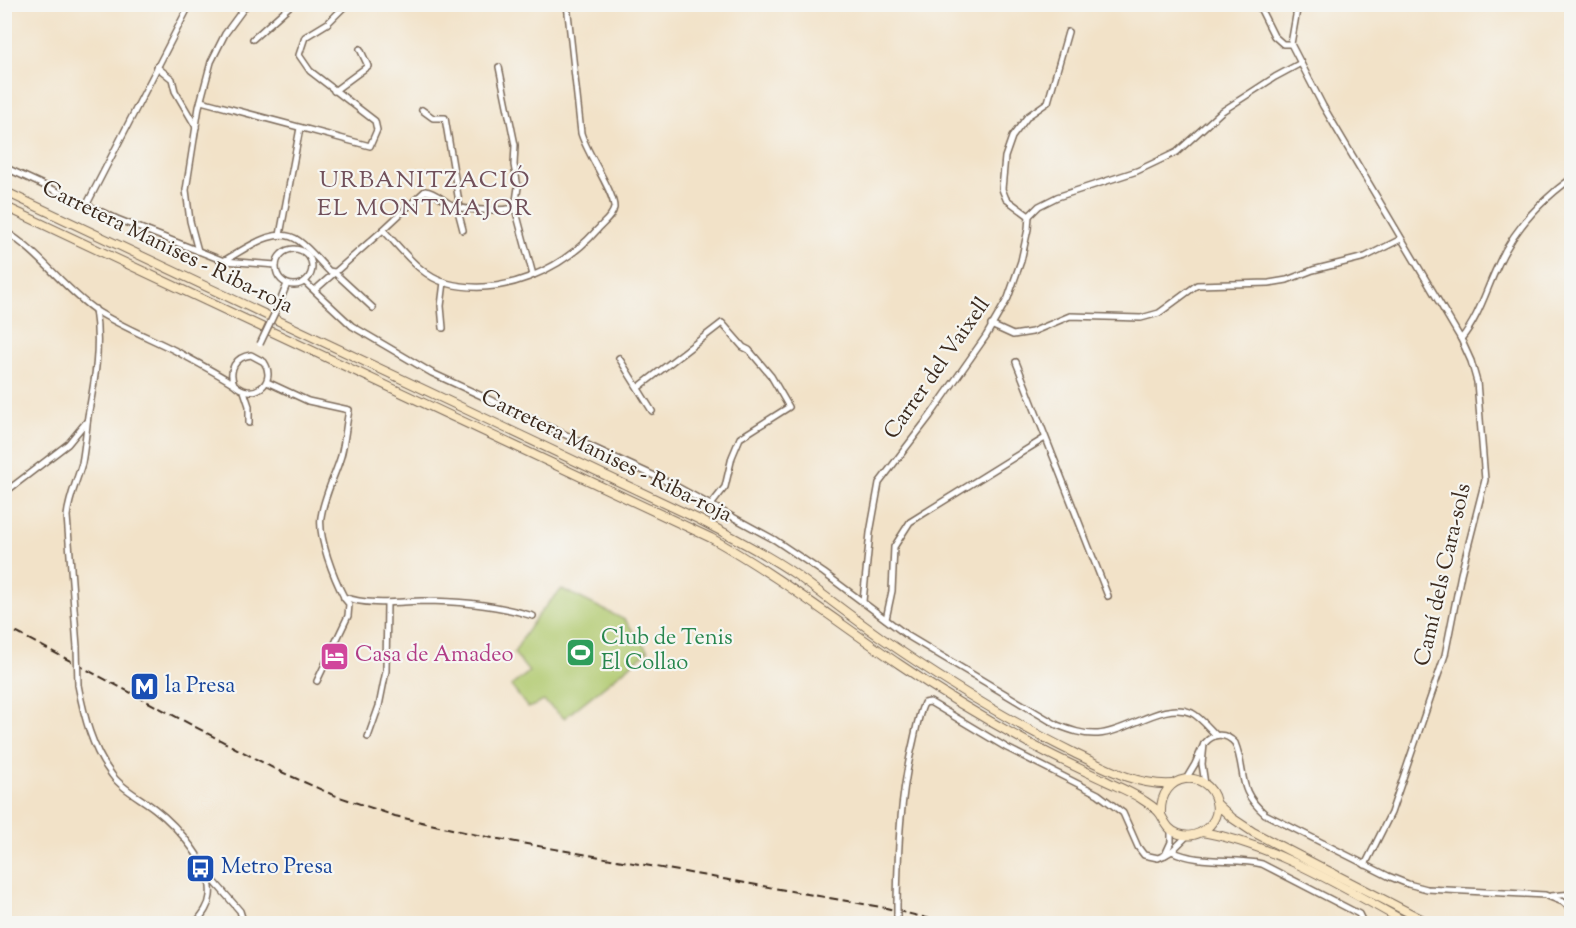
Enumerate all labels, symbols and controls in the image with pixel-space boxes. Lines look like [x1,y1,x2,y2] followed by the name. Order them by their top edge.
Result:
[317,164,533,226] district label: URBANITZACIÓ EL MONTMAJOR
[36,173,298,323] street label: Carretera Manises - Riba-roja
[877,291,999,447] street label: Carrer del Vaixell
[475,382,737,532] street label: Carretera Manises - Riba-roja
[1407,480,1481,670] street label: Camí dels Cara-sols
[601,623,733,680] place label: Club de Tenis El Collao
[564,636,596,668] sports icon: Club de Tenis El Collao
[318,640,350,672] hotel icon: Casa de Amadeo
[355,640,514,672] place label: Casa de Amadeo
[128,671,160,703] metro station icon: la Presa
[165,671,235,703] place label: la Presa
[184,852,216,884] bus stop icon: Metro Presa
[221,852,333,884] place label: Metro Presa

